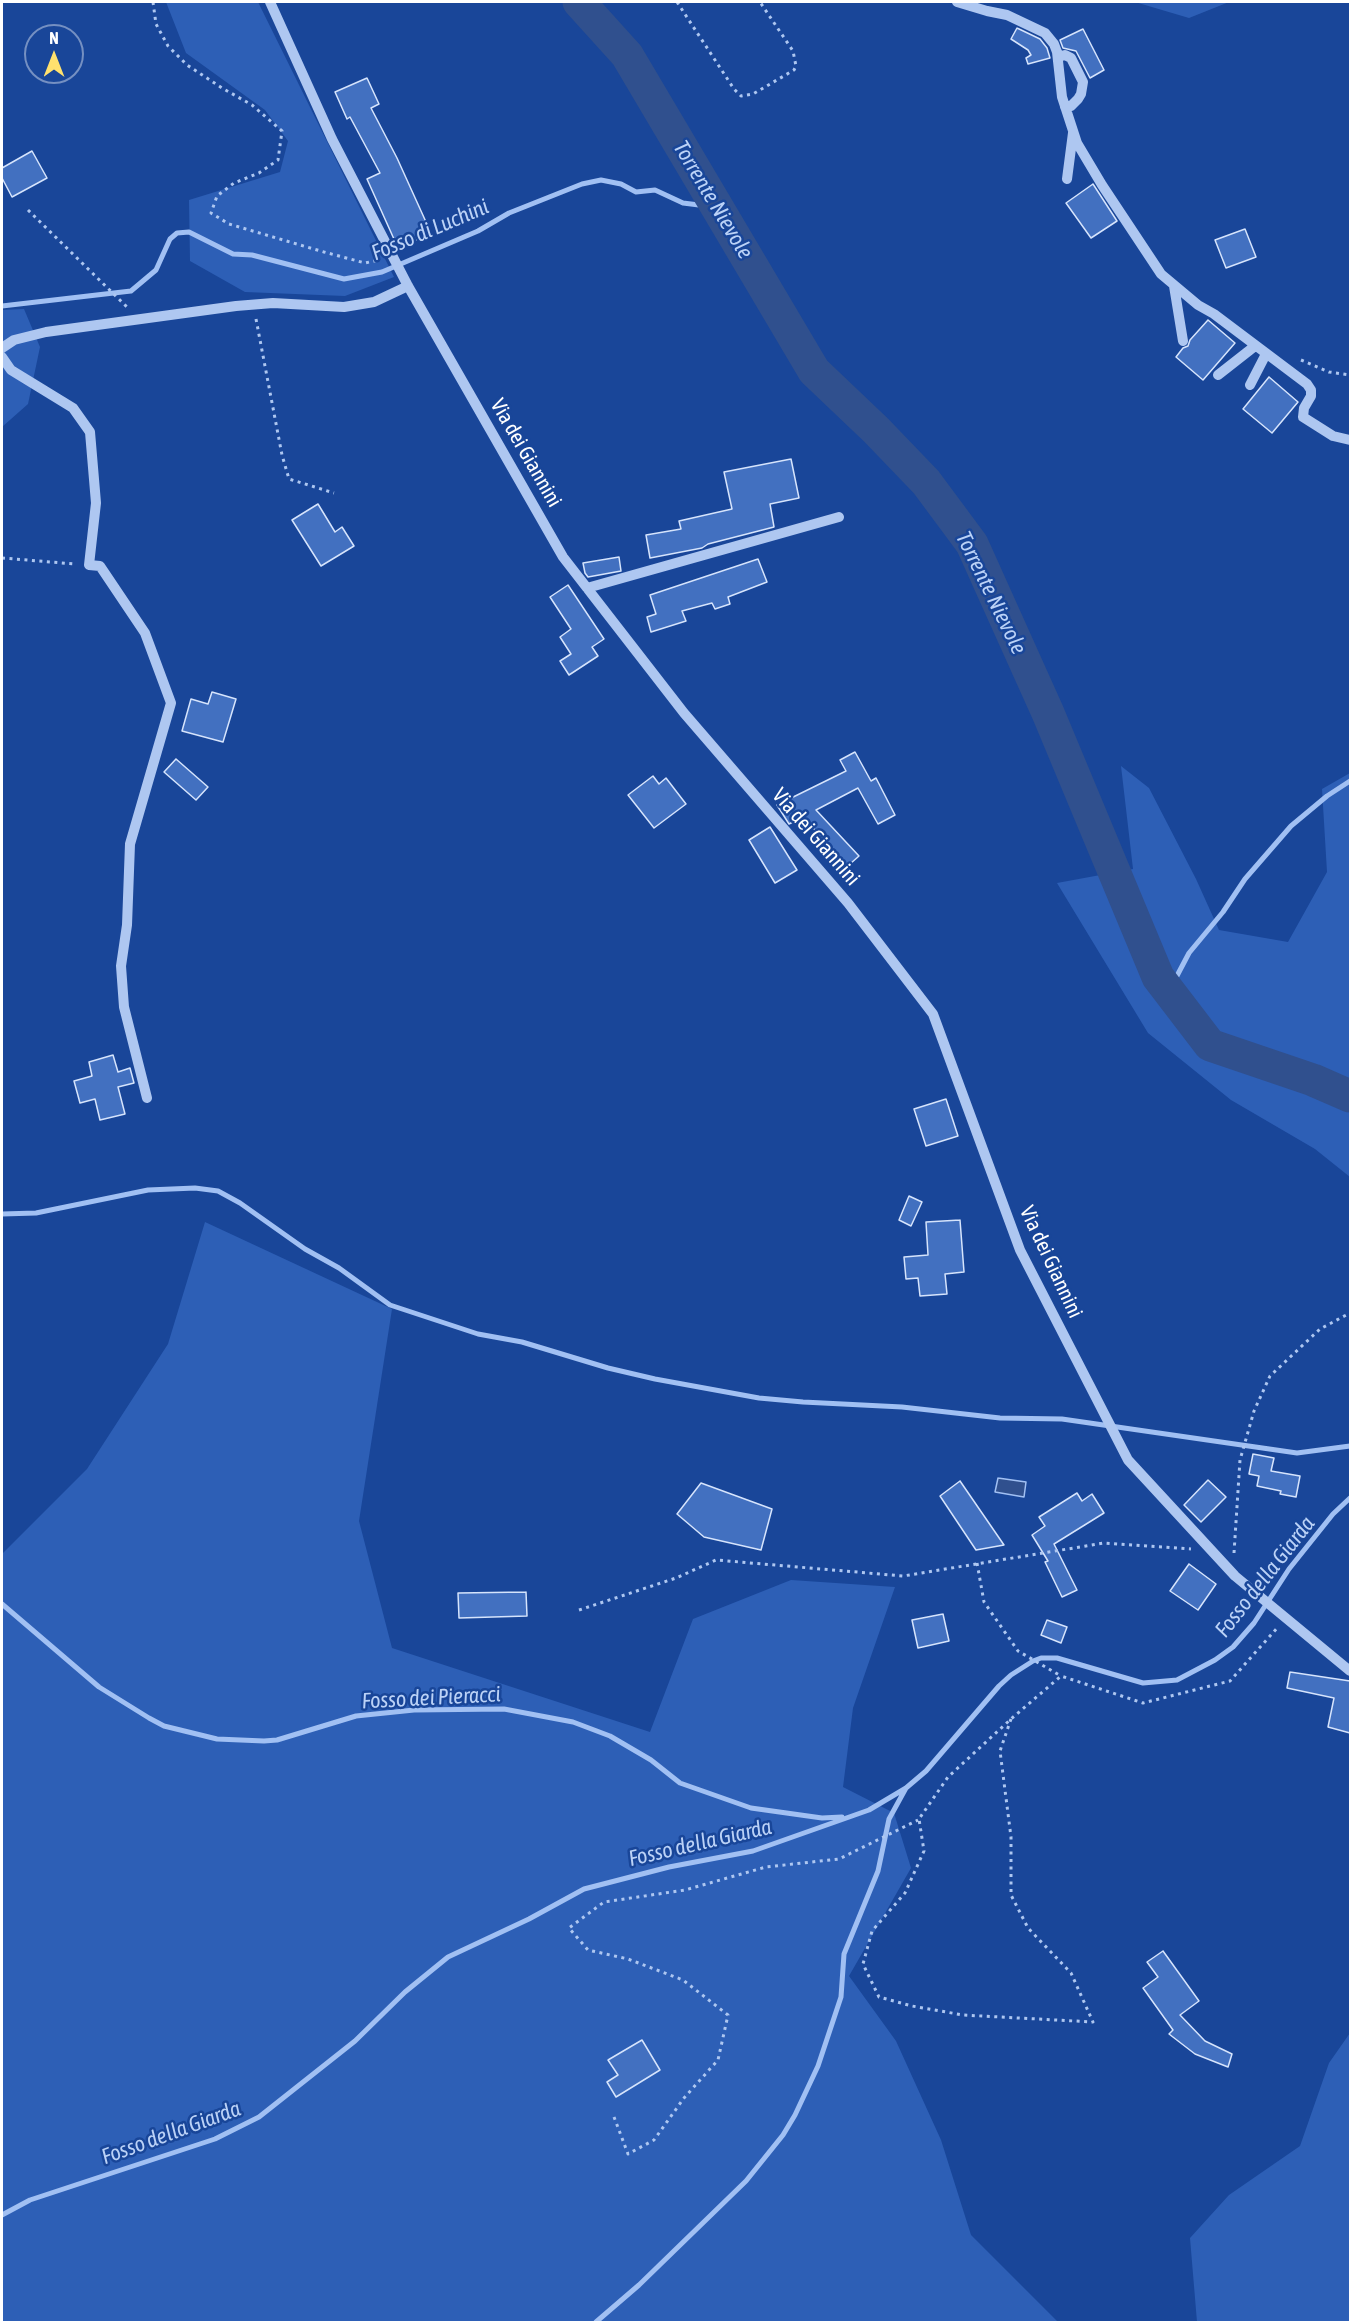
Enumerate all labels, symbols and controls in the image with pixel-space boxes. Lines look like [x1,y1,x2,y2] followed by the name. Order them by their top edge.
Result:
[24,24,84,84] north arrow
[49,29,59,47] text: N
[667,136,759,264] water label: Torrente Nievole
[367,193,493,267] water label: Fosso di Luchini
[485,394,567,512] street label: Via dei Giannini
[950,527,1032,659] water label: Torrente Nievole
[767,783,865,891] street label: Via dei Giannini
[1014,1202,1088,1322] street label: Via dei Giannini
[1210,1511,1320,1643] water label: Fosso della Giarda
[361,1681,501,1715] water label: Fosso dei Pieracci
[626,1814,774,1872] water label: Fosso della Giarda
[98,2096,244,2170] water label: Fosso della Giarda

